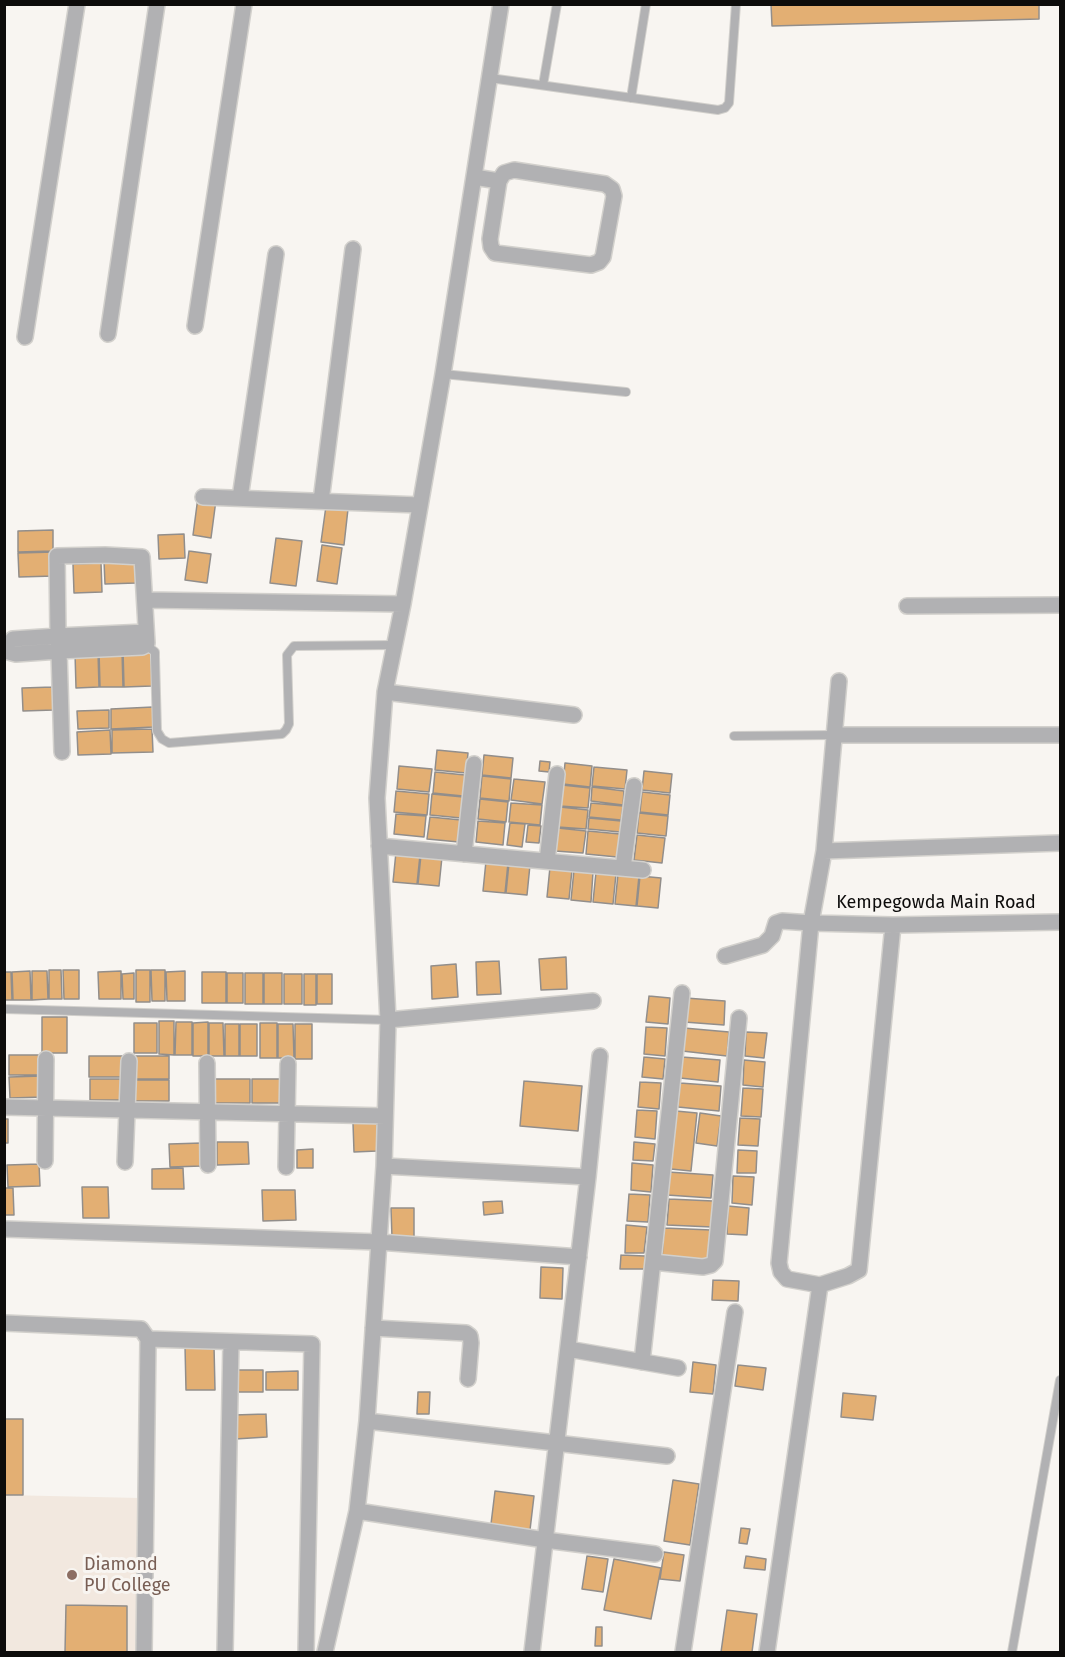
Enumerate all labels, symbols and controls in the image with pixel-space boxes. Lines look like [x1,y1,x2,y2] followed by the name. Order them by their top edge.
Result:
[836,892,1036,914] street label: Kempegowda Main Road
[84,1554,171,1596] place label: Diamond PU College
[65,1568,79,1582] marker: Diamond PU College

